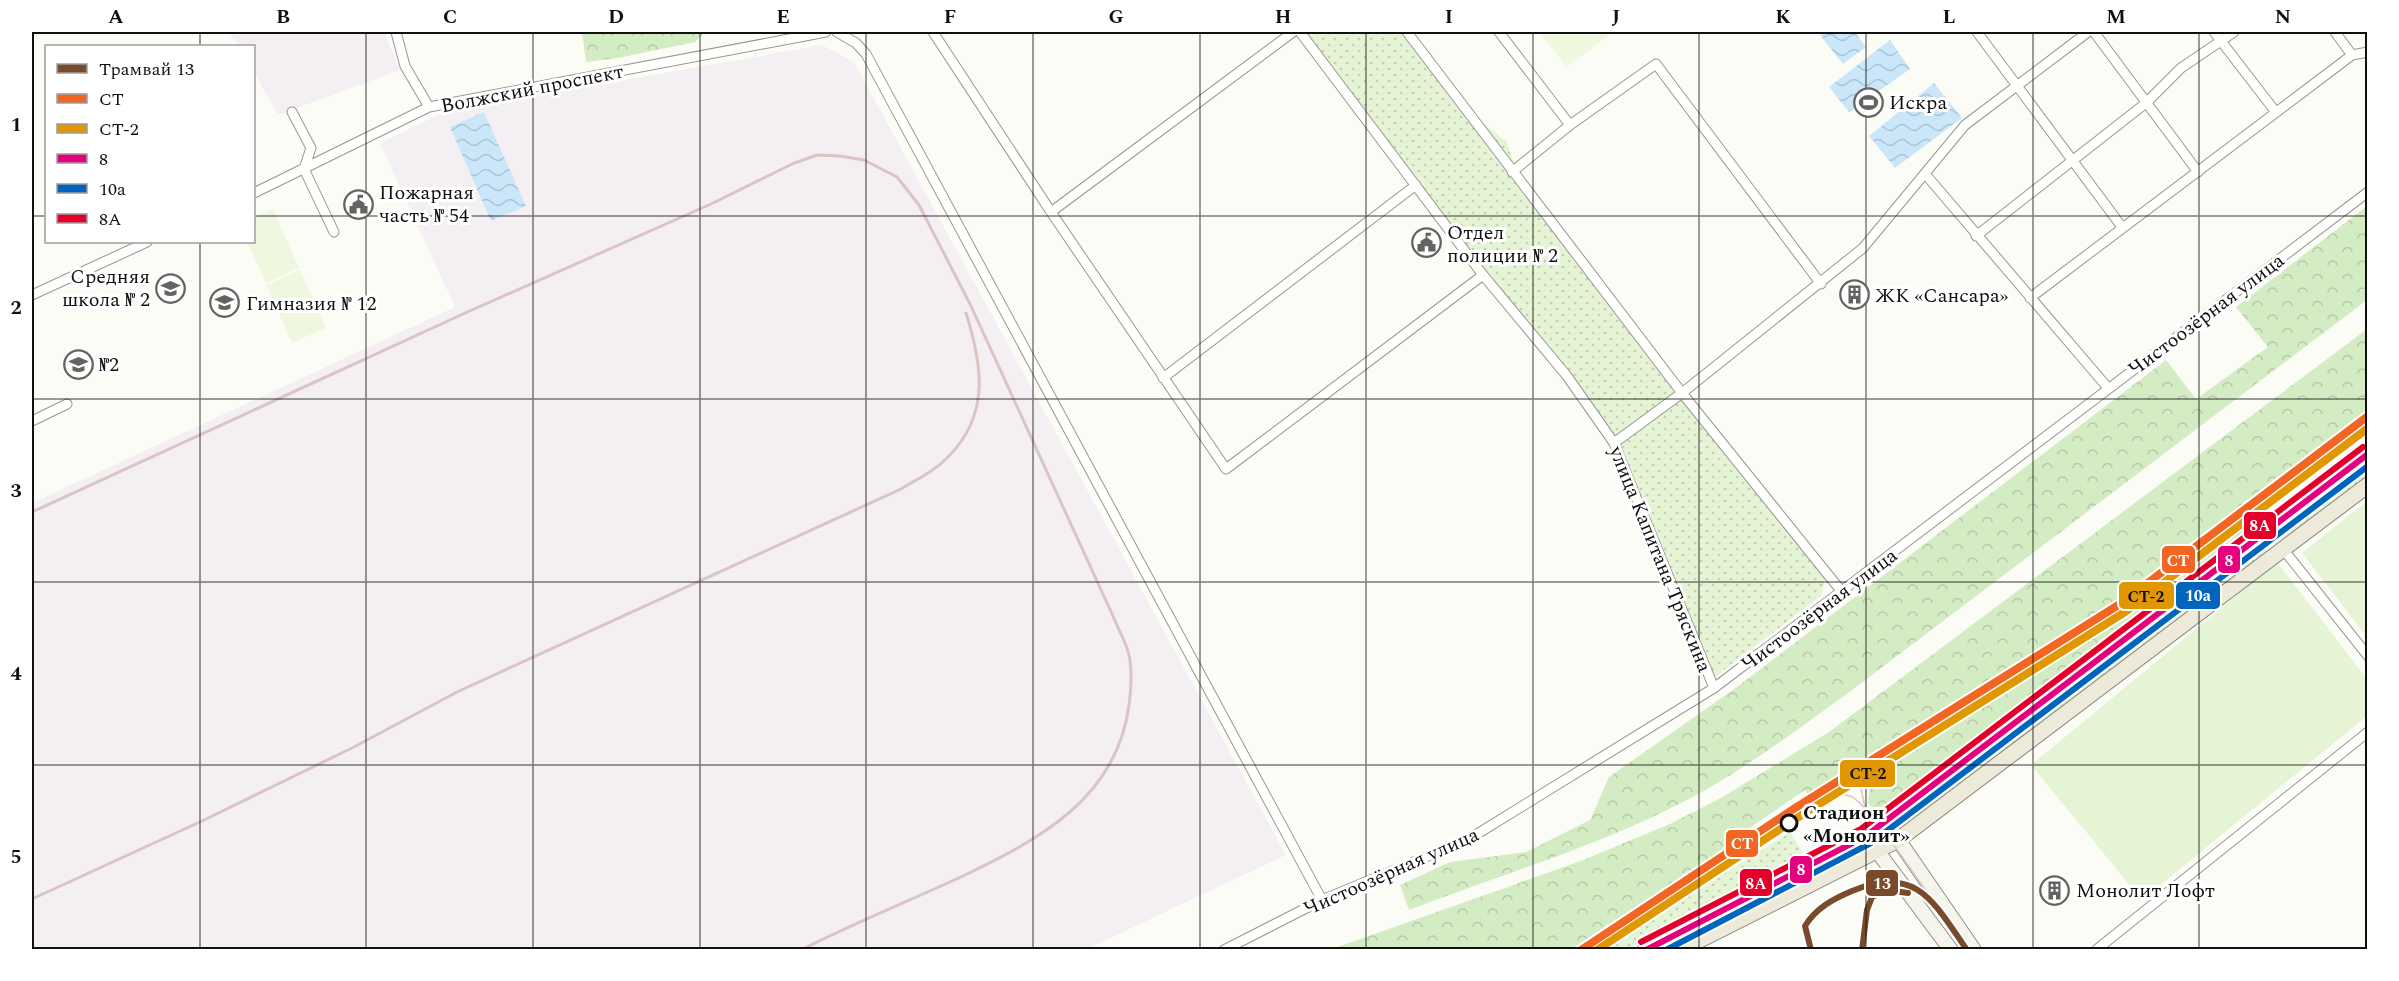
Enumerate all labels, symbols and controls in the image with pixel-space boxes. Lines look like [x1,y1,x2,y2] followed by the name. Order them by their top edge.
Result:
[108,2,124,32] text: A
[276,2,290,32] text: B
[443,2,457,32] text: C
[608,2,624,32] text: D
[776,2,790,32] text: E
[944,2,956,32] text: F
[1108,2,1124,32] text: G
[1275,2,1291,32] text: H
[1445,2,1453,32] text: I
[1612,2,1620,32] text: J
[1775,2,1791,32] text: K
[1943,2,1955,32] text: L
[2106,2,2126,32] text: M
[2275,2,2291,32] text: N
[45,45,255,243] legend
[99,56,194,83] text: Трамвай 13
[438,57,626,121] street label: Волжский проспект
[99,86,124,113] text: СТ
[1852,86,1884,118] sports icon: Искра
[1889,88,1948,118] place label: Искра
[10,110,22,140] text: 1
[99,116,139,143] text: СТ-2
[99,146,108,173] text: 8
[99,176,126,203] text: 10а
[379,178,474,231] place label: Пожарная часть № 54
[342,188,374,220] public building icon: Пожарная часть № 54
[99,206,122,233] text: 8А
[1447,218,1558,271] place label: Отдел полиции № 2
[1410,227,1442,259] public building icon: Отдел полиции № 2
[2122,246,2291,384] street label: Чистоозёрная улица
[62,262,150,315] place label: Средняя школа № 2
[155,272,187,304] school or university icon: Средняя школа № 2
[1838,279,1870,311] building icon: ЖК «Сансара»
[1875,281,2009,311] place label: ЖК «Сансара»
[209,287,241,319] school or university icon: Гимназия № 12
[246,289,376,319] place label: Гимназия № 12
[10,293,22,323] text: 2
[62,348,94,380] school or university icon: №2
[99,350,119,380] place label: №2
[1601,441,1719,677] street label: улица Капитана Тряскина
[10,476,22,506] text: 3
[2243,511,2277,540] line badge: 8А
[2249,514,2271,538] text: 8А
[1735,541,1904,679] street label: Чистоозёрная улица
[2161,545,2196,574] line badge: СТ
[2217,545,2241,574] line badge: 8
[2167,549,2189,573] text: СТ
[2225,549,2234,573] text: 8
[2118,581,2175,610] line badge: СТ-2
[2175,581,2221,610] line badge: 10а
[2185,584,2212,608] text: 10а
[2128,585,2164,609] text: СТ-2
[10,659,22,689] text: 4
[1839,759,1896,788] line badge: СТ-2
[1850,762,1886,786] text: СТ-2
[1803,798,1910,851] place label: Стадион «Монолит»
[1780,814,1798,832] marker: Стадион «Монолит»
[1299,820,1484,924] street label: Чистоозёрная улица
[1725,829,1759,858] line badge: СТ
[1731,832,1753,856] text: СТ
[10,842,22,872] text: 5
[1789,855,1813,884] line badge: 8
[1797,858,1806,882] text: 8
[1739,868,1773,897] line badge: 8А
[1865,869,1899,897] line badge: 13
[1745,872,1767,896] text: 8А
[1873,872,1891,896] text: 13
[2039,874,2071,906] building icon: Монолит Лофт
[2076,876,2215,906] place label: Монолит Лофт

